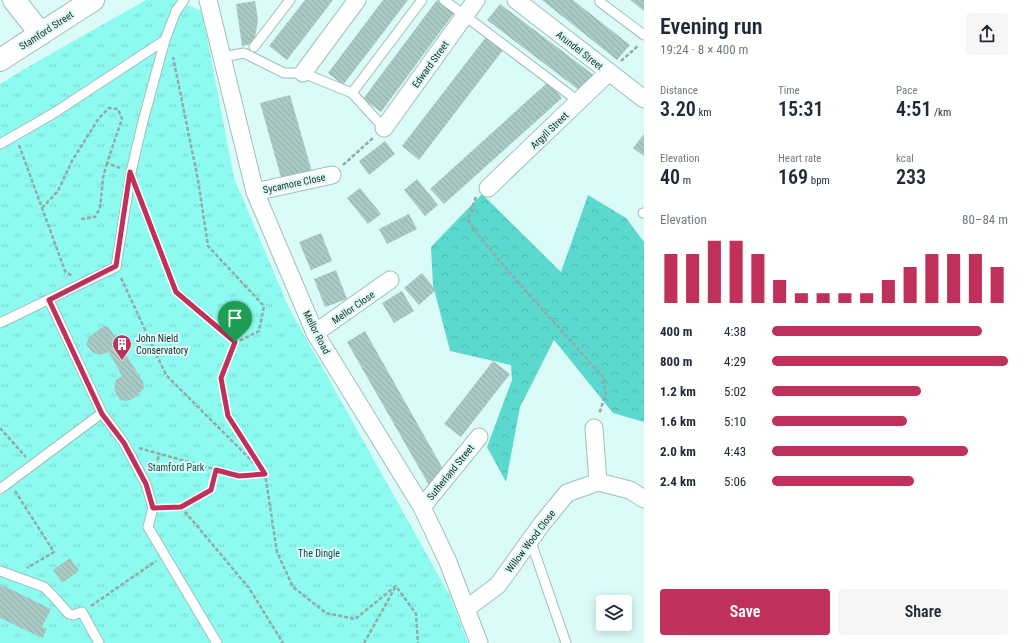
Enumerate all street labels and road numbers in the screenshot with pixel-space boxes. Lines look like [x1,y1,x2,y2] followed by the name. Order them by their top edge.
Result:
[17,9,75,52] street label: Stamford Street
[554,29,605,72] street label: Arundel Street
[410,39,451,90] street label: Edward Street
[528,110,571,151] street label: Argyll Street
[262,171,327,195] street label: Sycamore Close
[330,289,377,326] street label: Mellor Close
[301,309,332,356] street label: Mellor Road
[425,442,476,502] street label: Sutherland Street
[503,508,558,575] street label: Willow Wood Close

